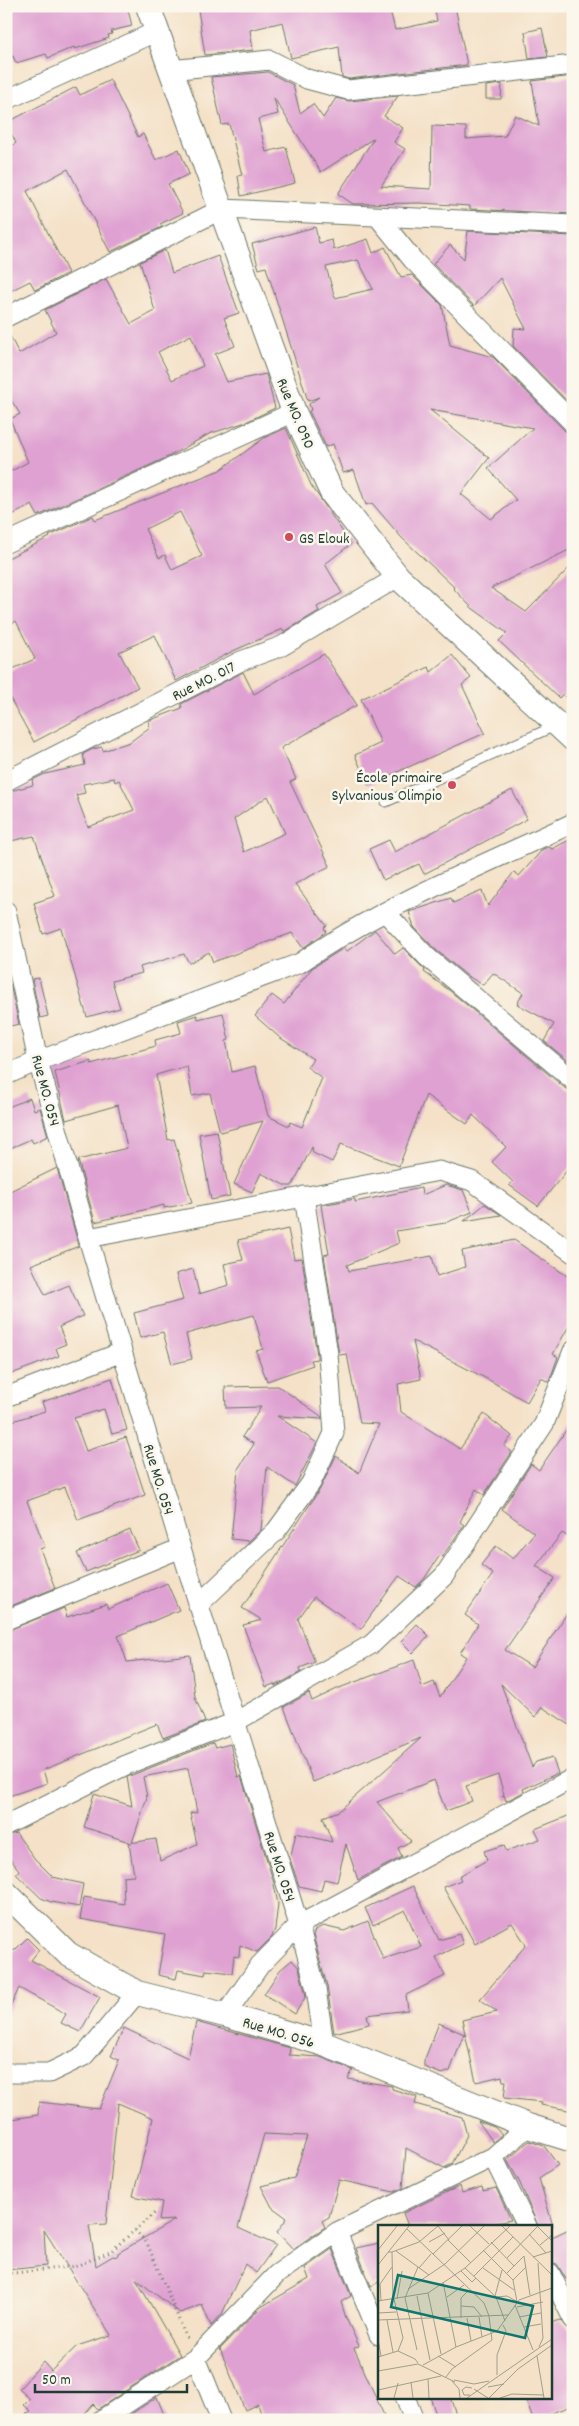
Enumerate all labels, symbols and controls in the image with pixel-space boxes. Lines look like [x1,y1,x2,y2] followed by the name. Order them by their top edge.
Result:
[269,375,320,453] street label: Rue MO. 090
[299,528,349,551] place label: GS Elouk
[283,531,295,543] marker: GS Elouk
[168,656,240,708] street label: Rue MO. 017
[331,767,442,808] place label: École primaire Sylvanious Olimpio
[446,779,458,791] marker: École primaire Sylvanious Olimpio
[24,1052,65,1129] street label: Rue MO. 054
[136,1441,179,1518] street label: Rue MO. 054
[256,1828,301,1905] street label: Rue MO. 054
[239,2012,317,2055] street label: Rue MO. 056
[378,2225,552,2398] inset map
[35,2361,188,2393] scale bar
[42,2370,71,2392] text: 50 m

